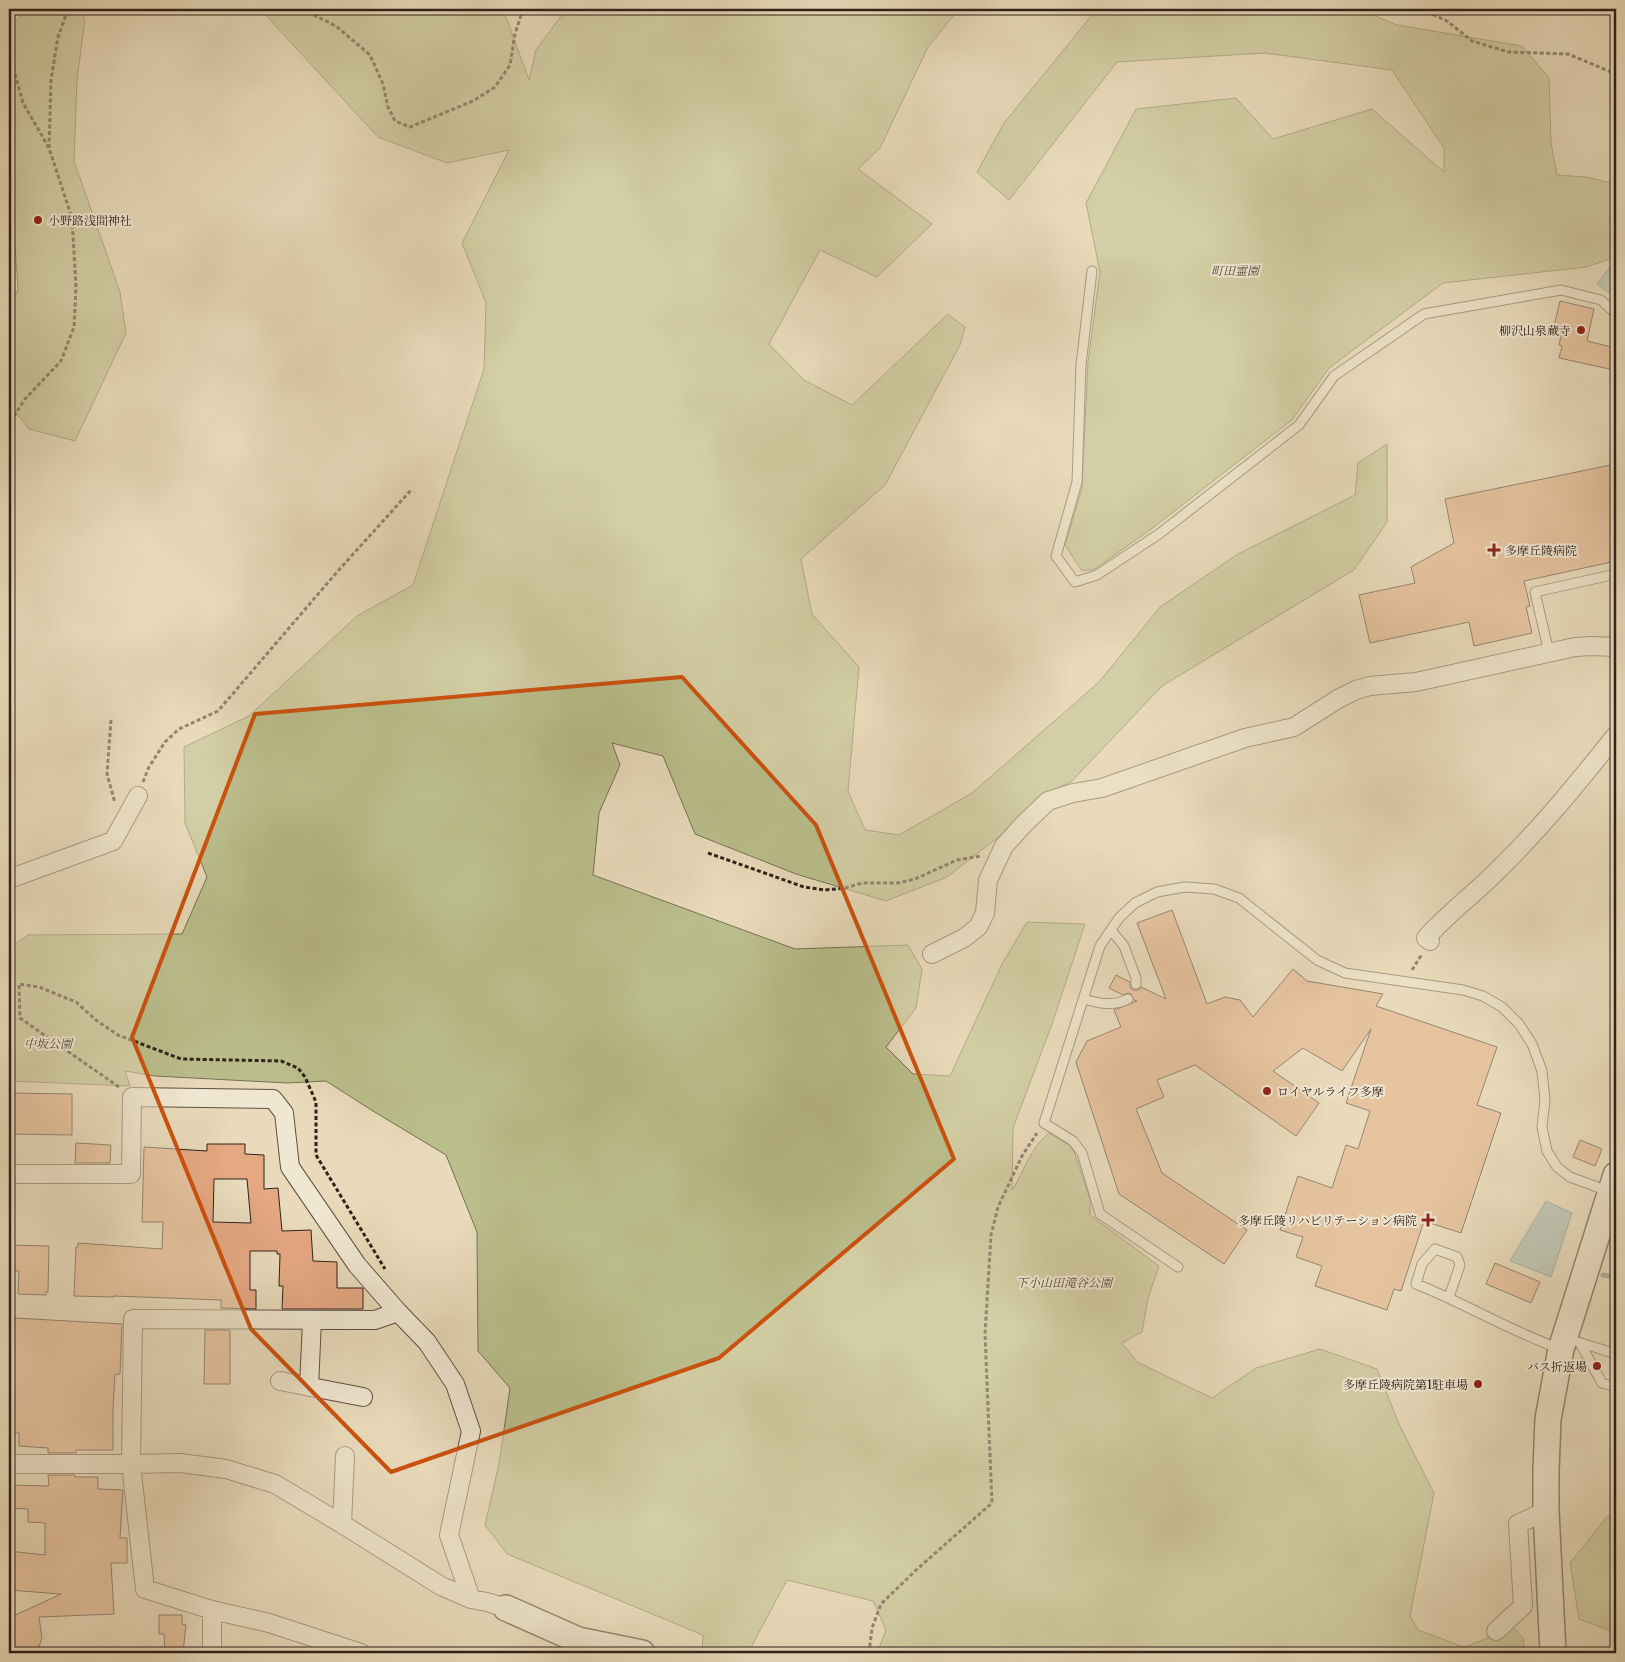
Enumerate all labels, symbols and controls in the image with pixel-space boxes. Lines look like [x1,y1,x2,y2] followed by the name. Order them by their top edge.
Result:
[48,213,132,228] place label: 小野路浅間神社
[32,214,44,226] marker: 小野路浅間神社
[1211,263,1261,278] park label: 町田霊園
[1499,323,1571,338] place label: 柳沢山泉蔵寺
[1575,324,1587,336] marker: 柳沢山泉蔵寺
[1487,543,1501,557] marker: 多摩丘陵病院
[1505,543,1577,558] place label: 多摩丘陵病院
[24,1036,74,1051] park label: 中坂公園
[1277,1084,1384,1099] place label: ロイヤルライフ多摩
[1261,1085,1273,1097] marker: ロイヤルライフ多摩
[1238,1213,1417,1228] place label: 多摩丘陵リハビリテーション病院
[1421,1213,1435,1227] marker: 多摩丘陵リハビリテーション病院
[1016,1275,1114,1290] park label: 下小山田滝谷公園
[1527,1359,1587,1374] place label: バス折返場
[1591,1360,1603,1372] marker: バス折返場
[1343,1377,1468,1392] place label: 多摩丘陵病院第1駐車場
[1472,1378,1484,1390] marker: 多摩丘陵病院第1駐車場

